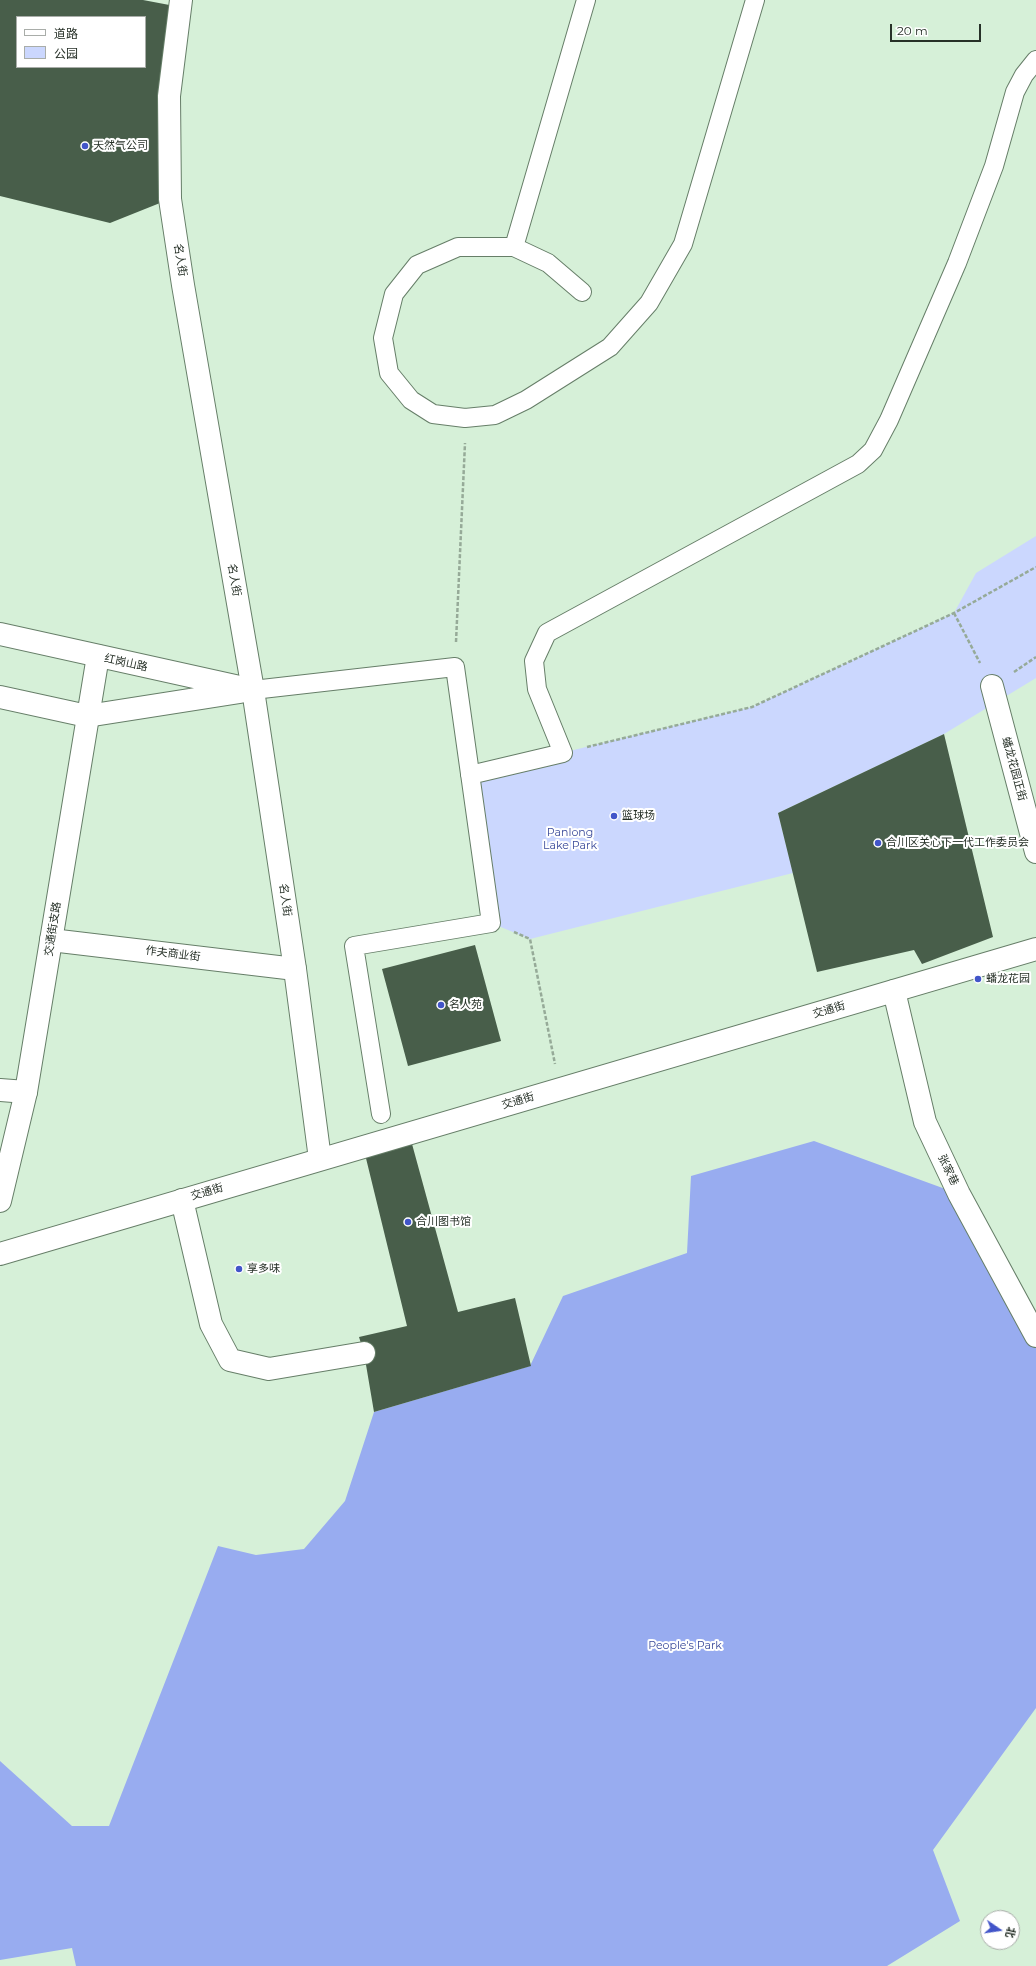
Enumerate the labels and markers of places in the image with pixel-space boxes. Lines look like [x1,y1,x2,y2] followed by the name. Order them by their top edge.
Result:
[93,139,148,153] place label: 天然气公司
[80,141,90,151] marker: 天然气公司
[622,809,655,823] place label: 篮球场
[609,811,619,821] marker: 篮球场
[886,836,1029,850] place label: 合川区关心下一代工作委员会
[873,838,883,848] marker: 合川区关心下一代工作委员会
[986,972,1030,986] place label: 蟠龙花园
[973,974,983,984] marker: 蟠龙花园
[449,998,482,1012] place label: 名人苑
[436,1000,446,1010] marker: 名人苑
[416,1215,471,1229] place label: 合川图书馆
[403,1217,413,1227] marker: 合川图书馆
[247,1262,280,1276] place label: 享多味
[234,1264,244,1274] marker: 享多味

